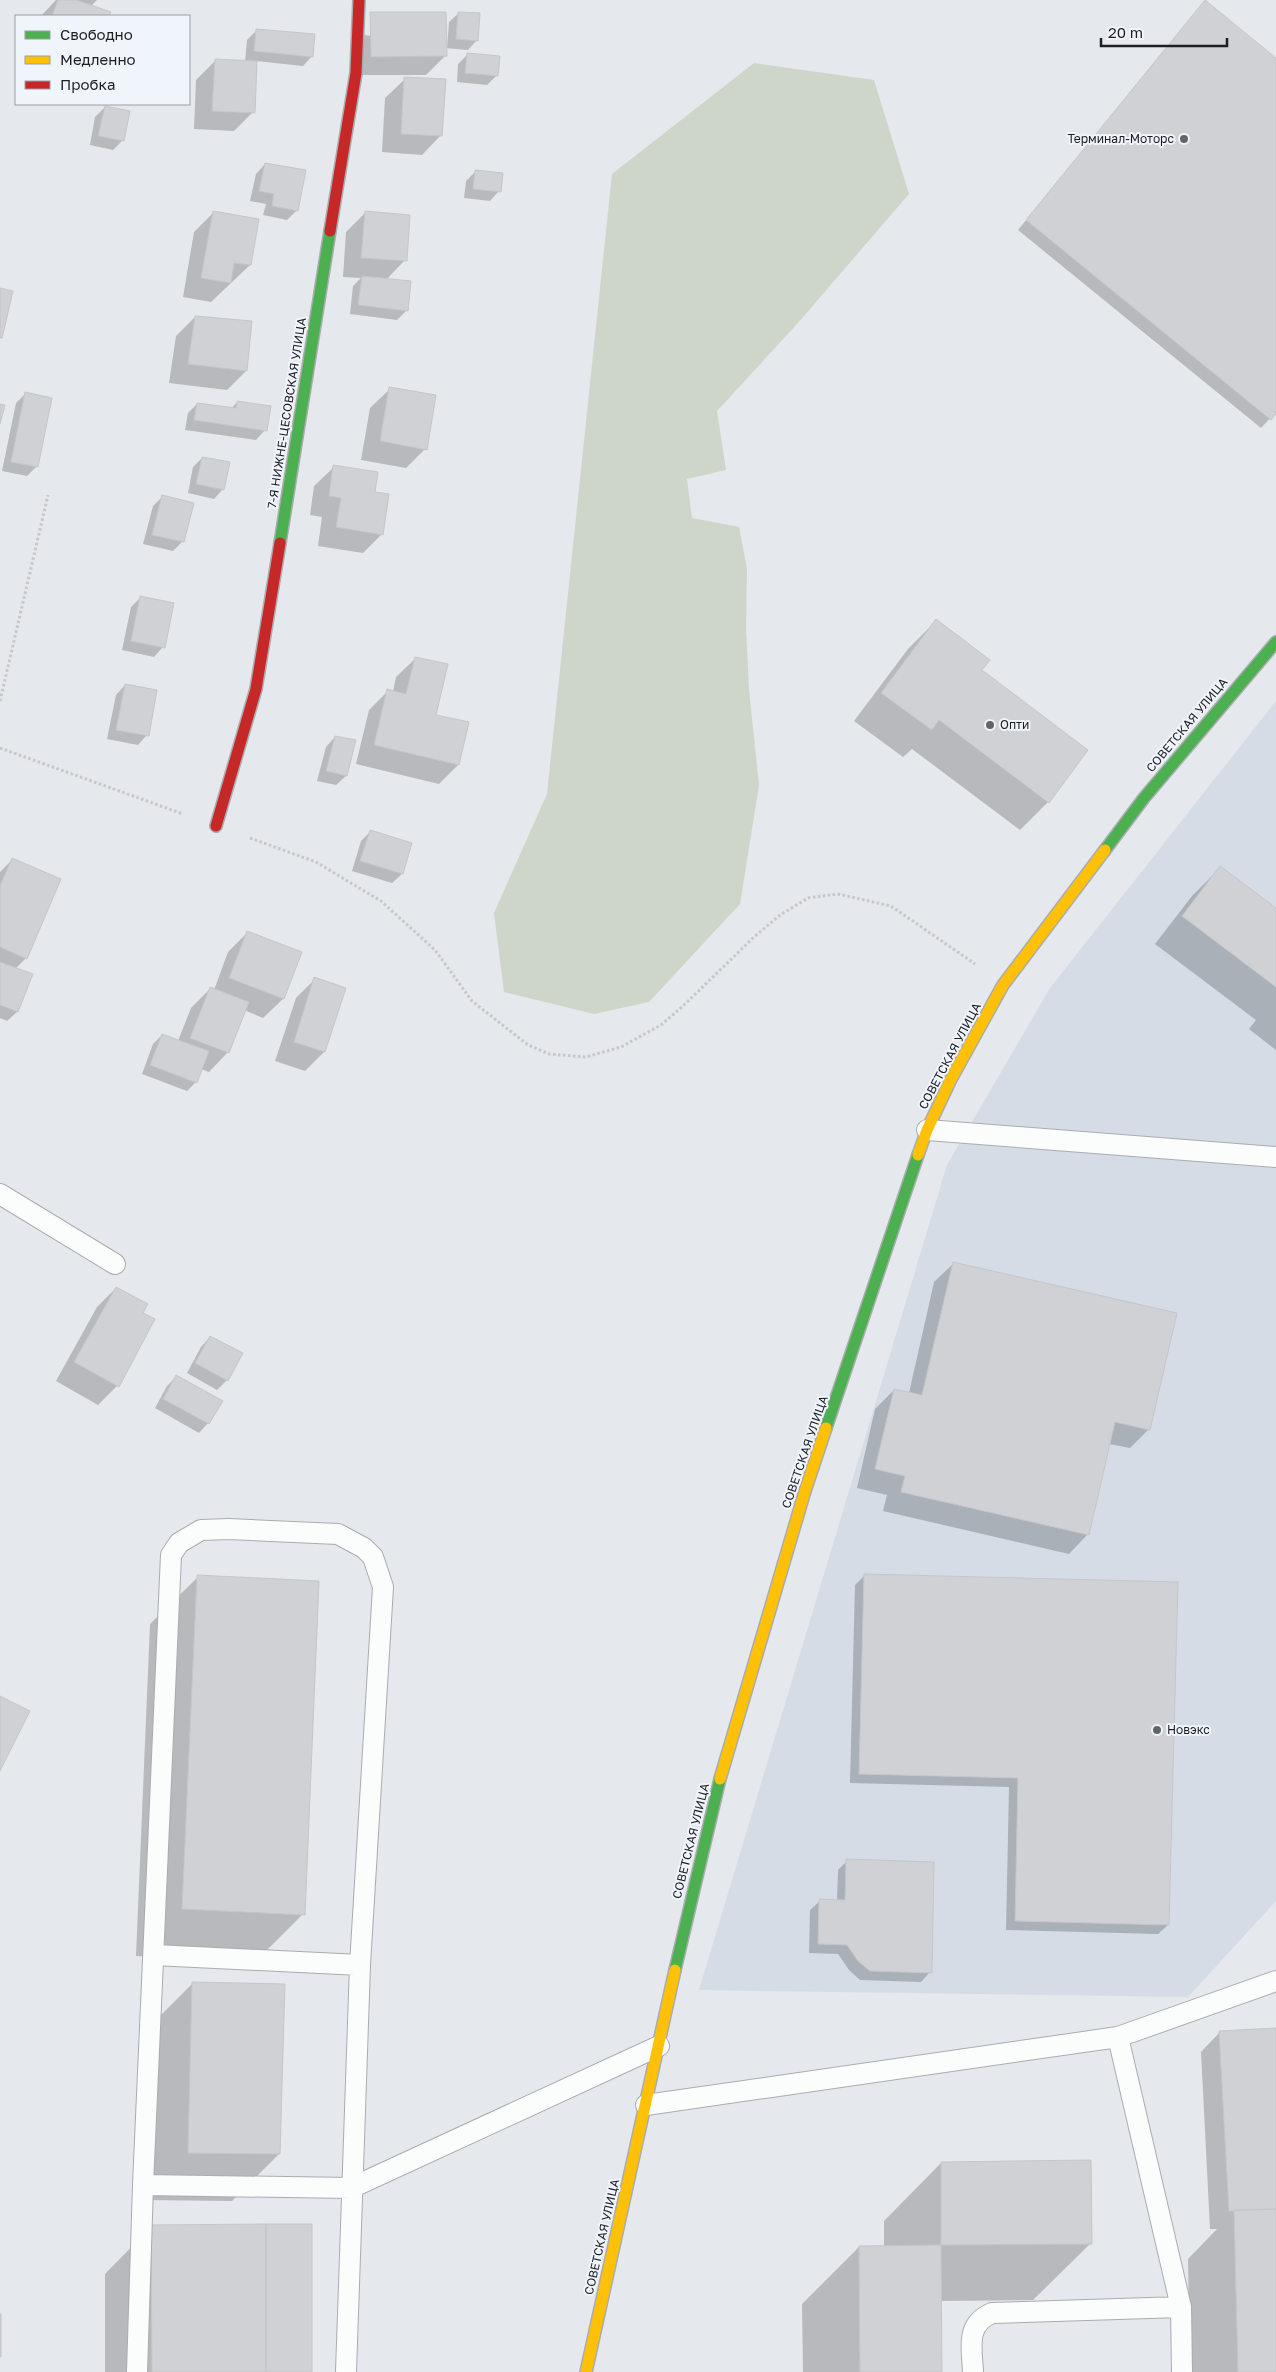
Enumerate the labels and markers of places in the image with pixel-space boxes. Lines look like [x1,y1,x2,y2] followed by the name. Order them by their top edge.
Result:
[1067,131,1174,146] place label: Терминал-Моторс
[1178,133,1190,145] marker: Терминал-Моторс
[1000,717,1029,732] place label: Опти
[984,719,996,731] marker: Опти
[1167,1722,1210,1737] place label: Новэкс
[1151,1724,1163,1736] marker: Новэкс

